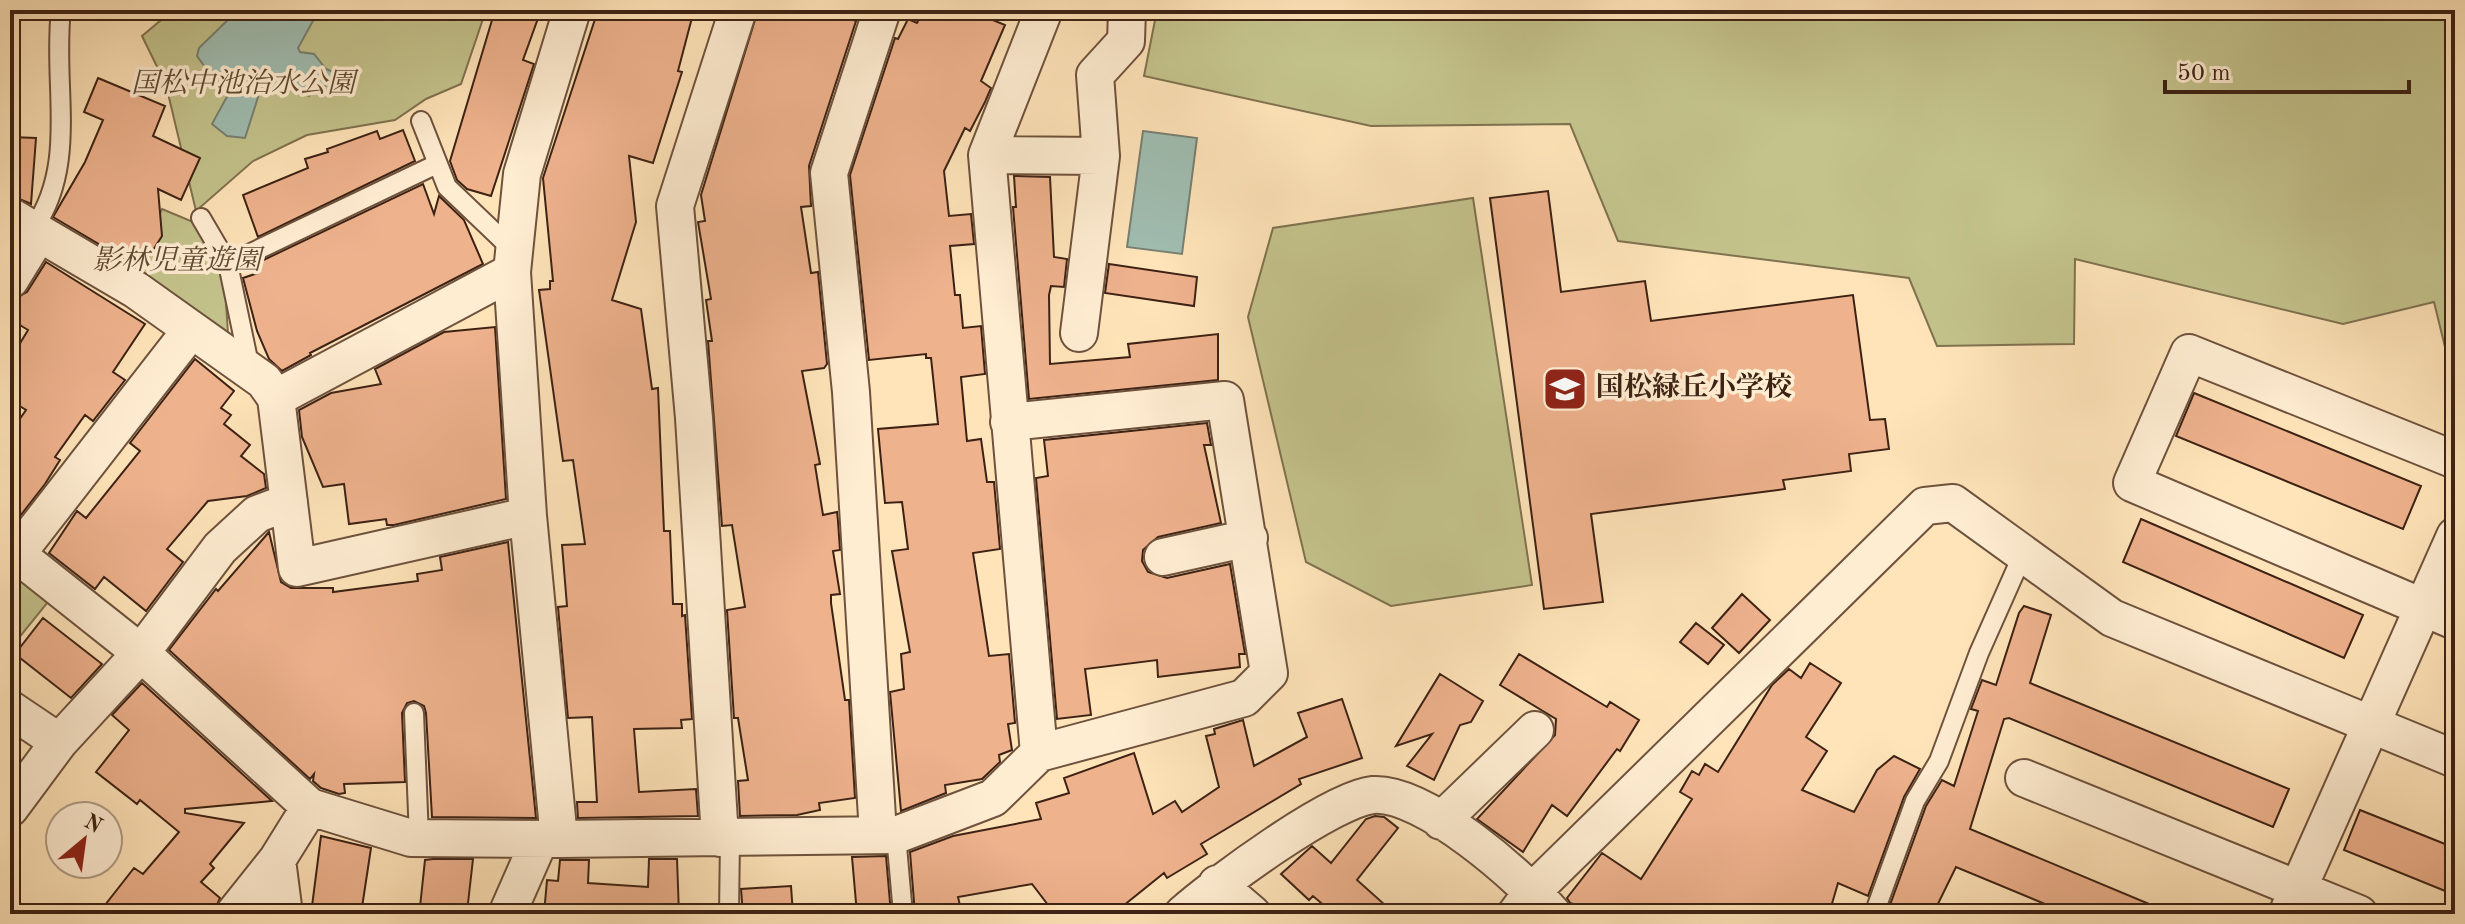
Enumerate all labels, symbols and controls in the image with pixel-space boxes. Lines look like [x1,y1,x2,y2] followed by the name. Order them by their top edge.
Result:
[2165,44,2409,94] scale bar
[2177,62,2231,86] text: 50 m
[131,68,359,99] park label: 国松中池治水公園
[93,245,265,276] park label: 影林児童遊園
[1541,365,1589,413] school or university icon: 国松緑丘小学校
[1596,372,1792,403] place label: 国松緑丘小学校
[44,800,124,880] north arrow
[80,811,106,838] text: N

